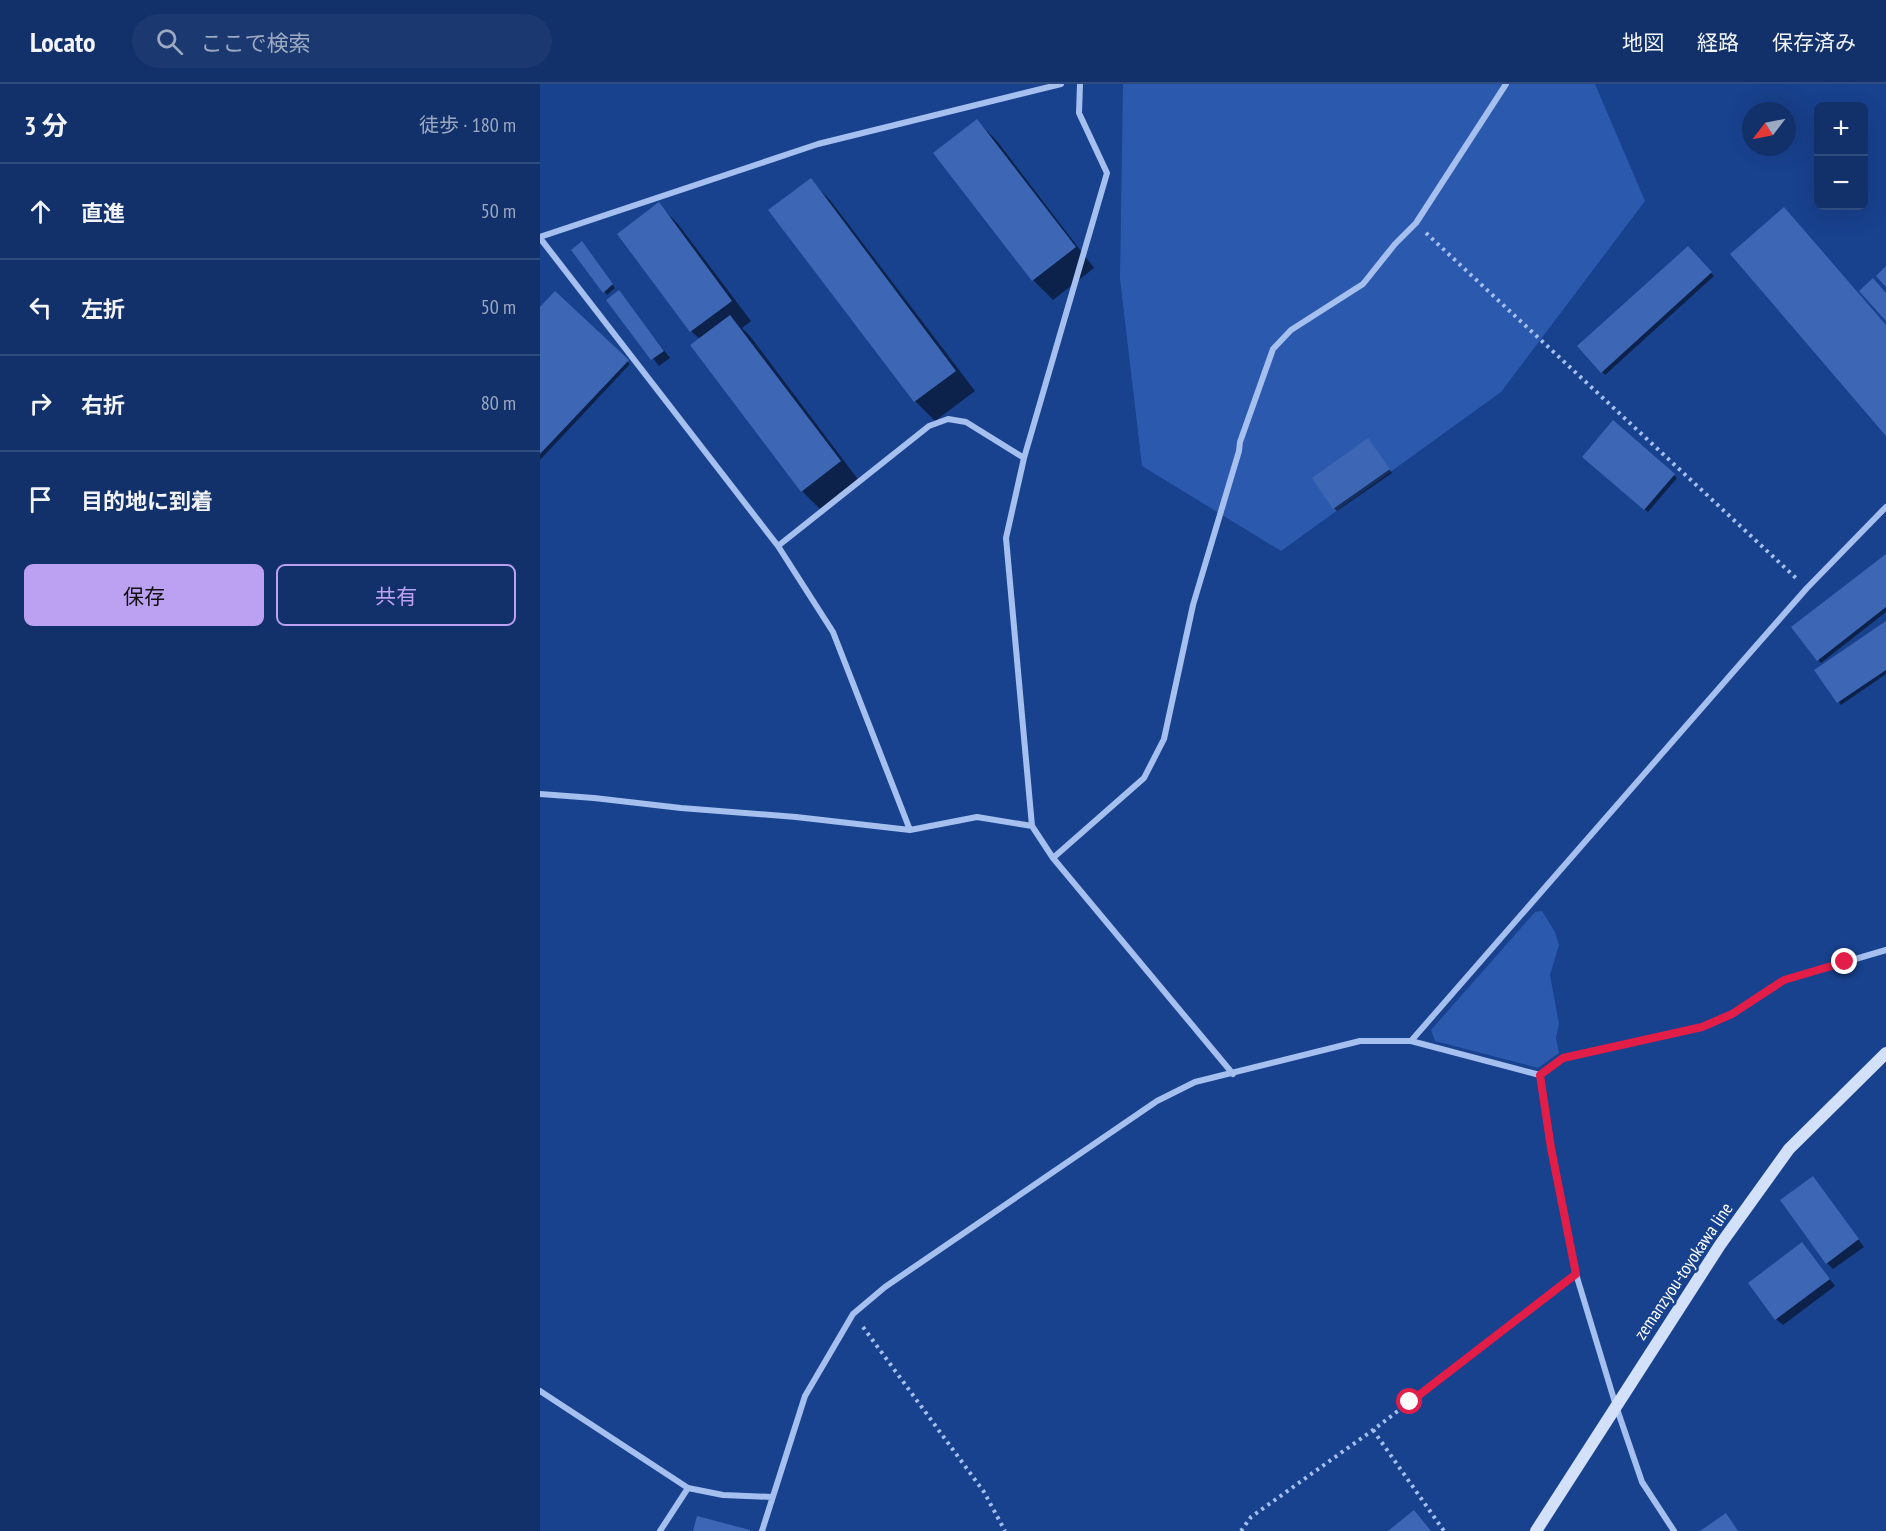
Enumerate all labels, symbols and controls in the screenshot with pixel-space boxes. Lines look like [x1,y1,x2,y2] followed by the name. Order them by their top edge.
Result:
[132,14,552,68] search box
[30,23,96,60] text: Locato
[153,25,186,58] icon: search
[201,29,311,57] text: ここで検索
[1622,29,1664,56] text: 地図
[1697,29,1739,56] text: 経路
[1772,29,1856,56] text: 保存済み
[1742,102,1796,156] north arrow
[1814,102,1868,210] map controls
[1814,102,1868,156] button: +
[24,109,68,142] text: 3 分
[419,112,516,138] text: 徒歩 · 180 m
[1814,156,1868,210] button: −
[24,195,57,228] icon: ahead
[481,198,516,224] text: 50 m
[81,199,125,227] text: 直進
[24,291,57,324] icon: left
[481,294,516,320] text: 50 m
[81,295,125,323] text: 左折
[24,387,57,420] icon: right
[481,390,516,416] text: 80 m
[81,391,125,419] text: 右折
[24,483,57,516] icon: arrive
[81,487,213,515] text: 目的地に到着
[24,564,264,626] button: 保存
[276,564,516,626] button: 共有
[1831,948,1857,974] route end
[1629,1198,1737,1344] street label: zemanzyou-toyokawa line
[1396,1388,1422,1414] route start

